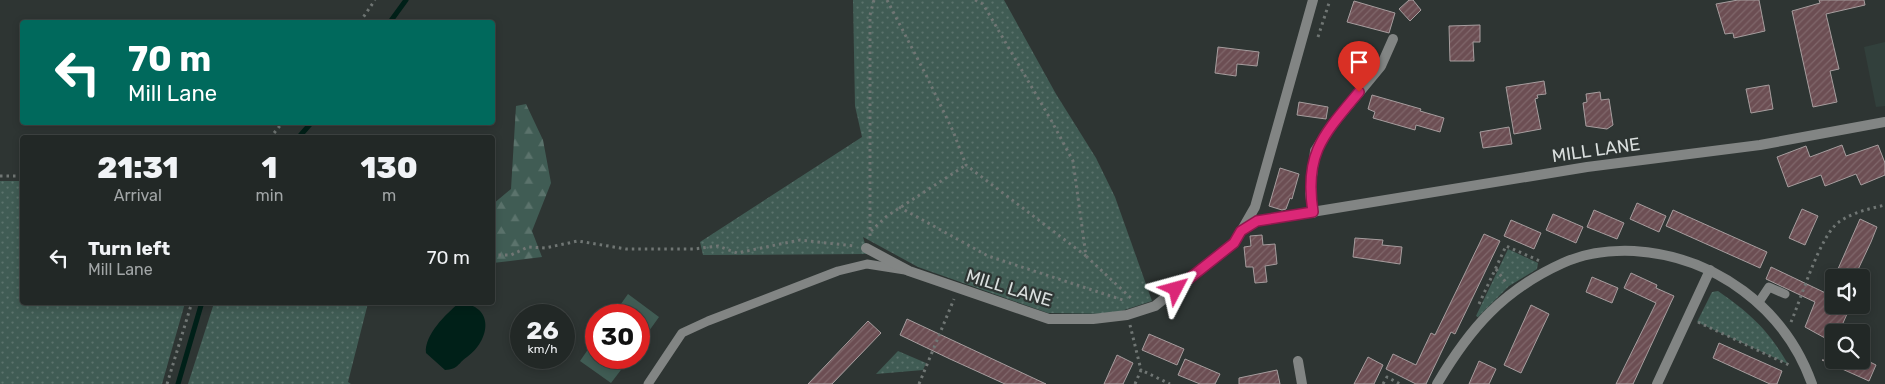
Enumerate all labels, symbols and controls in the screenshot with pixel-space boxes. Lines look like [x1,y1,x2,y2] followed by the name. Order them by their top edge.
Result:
[128,38,211,80] text: 70 m
[45,40,110,105] icon: left
[1338,41,1380,92] pin
[1345,48,1373,76] icon: arrive
[128,80,217,107] text: Mill Lane
[1550,133,1642,167] street label: MILL LANE
[97,150,178,186] text: 21:31
[262,150,277,186] text: 1
[361,150,418,186] text: 130
[114,186,162,205] text: Arrival
[256,186,283,205] text: min
[382,186,396,205] text: m
[88,237,170,260] text: Turn left
[45,244,73,272] icon: left
[427,246,470,269] text: 70 m
[88,260,153,279] text: Mill Lane
[1149,262,1201,314] position arrow
[963,264,1055,312] street label: MILL LANE
[1825,269,1870,369] map controls
[1825,269,1870,314] button: sound
[585,304,650,369] speed limit sign: 30
[526,316,559,345] text: 26
[1825,324,1870,369] button: search
[528,342,557,356] text: km/h

